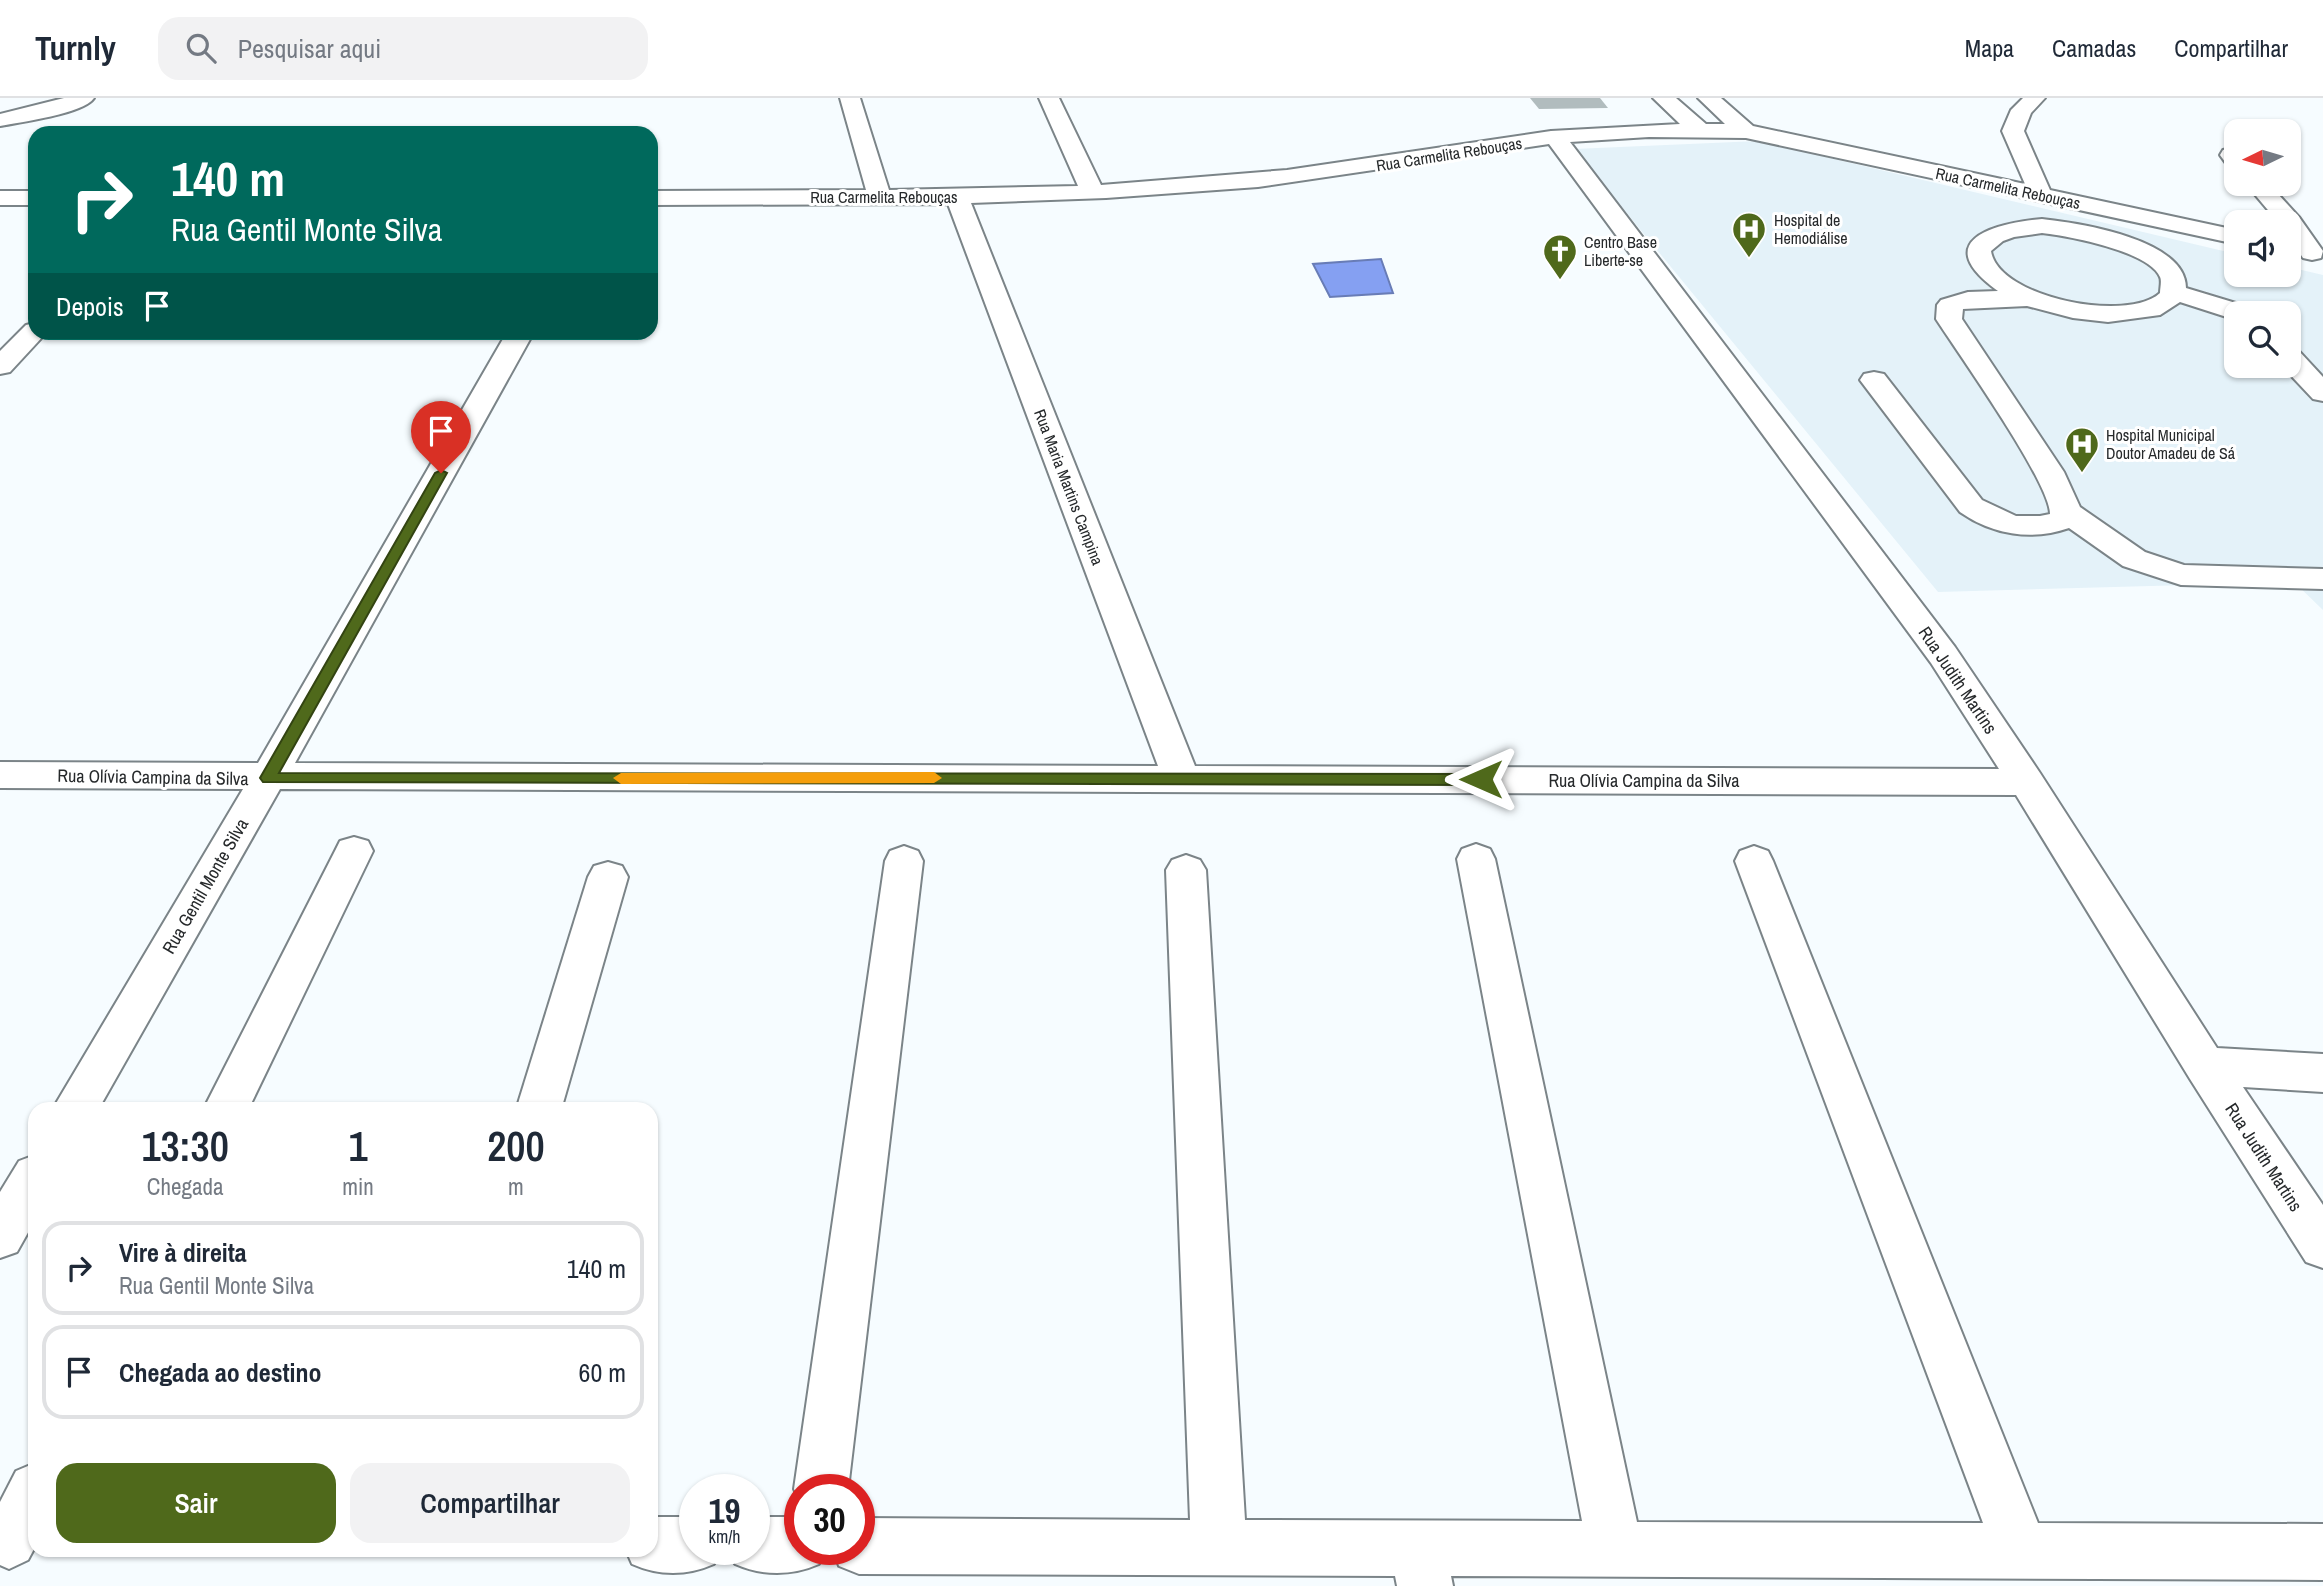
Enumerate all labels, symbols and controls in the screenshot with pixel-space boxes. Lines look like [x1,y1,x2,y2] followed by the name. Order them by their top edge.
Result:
[158,17,648,80] search box
[35,26,116,70] text: Turnly
[182,29,220,67] icon: search
[238,31,381,66] text: Pesquisar aqui
[1965,32,2014,64] text: Mapa
[2052,32,2136,64] text: Camadas
[2174,32,2288,64] text: Compartilhar
[2224,119,2301,196] north arrow
[2224,119,2301,378] map controls
[1375,132,1523,176] street label: Rua Carmelita Rebouças
[171,145,285,211] text: 140 m
[56,154,147,245] icon: right
[1934,162,2082,214] street label: Rua Carmelita Rebouças
[810,186,958,208] street label: Rua Carmelita Rebouças
[171,208,442,251] text: Rua Gentil Monte Silva
[1774,209,1848,249] place label: Hospital de Hemodiálise
[1730,210,1768,259] hospital icon: Hospital de Hemodiálise
[2224,210,2301,287] button: sound
[1584,231,1657,271] place label: Centro Base Liberte-se
[1541,232,1579,281] church icon: Centro Base Liberte-se
[138,287,176,325] icon: arrive
[56,289,124,324] text: Depois
[2224,301,2301,378] button: search
[411,401,471,473] pin
[1029,406,1109,569] street label: Rua Maria Martins Campina
[422,412,460,450] icon: arrive
[2106,424,2236,464] place label: Hospital Municipal Doutor Amadeu de Sá
[2063,425,2101,474] hospital icon: Hospital Municipal Doutor Amadeu de Sá
[1913,621,2003,739] street label: Rua Judith Martins
[1444,742,1518,816] position arrow
[57,763,249,791] street label: Rua Olívia Campina da Silva
[1548,768,1740,793] street label: Rua Olívia Campina da Silva
[156,814,254,958] street label: Rua Gentil Monte Silva
[2220,1098,2308,1216] street label: Rua Judith Martins
[141,1118,229,1174] text: 13:30
[348,1118,368,1174] text: 1
[487,1118,545,1174] text: 200
[147,1171,223,1202] text: Chegada
[342,1171,374,1202] text: min
[508,1171,524,1202] text: m
[119,1235,247,1270] text: Vire à direita
[60,1249,98,1287] icon: right
[567,1251,626,1286] text: 140 m
[119,1270,314,1301] text: Rua Gentil Monte Silva
[60,1353,98,1391] icon: arrive
[119,1355,322,1390] text: Chegada ao destino
[579,1355,626,1390] text: 60 m
[56,1463,336,1543] button: Sair
[350,1463,630,1543] button: Compartilhar
[784,1474,875,1565] speed limit sign: 30
[709,1487,740,1534] text: 19
[709,1524,741,1549] text: km/h

